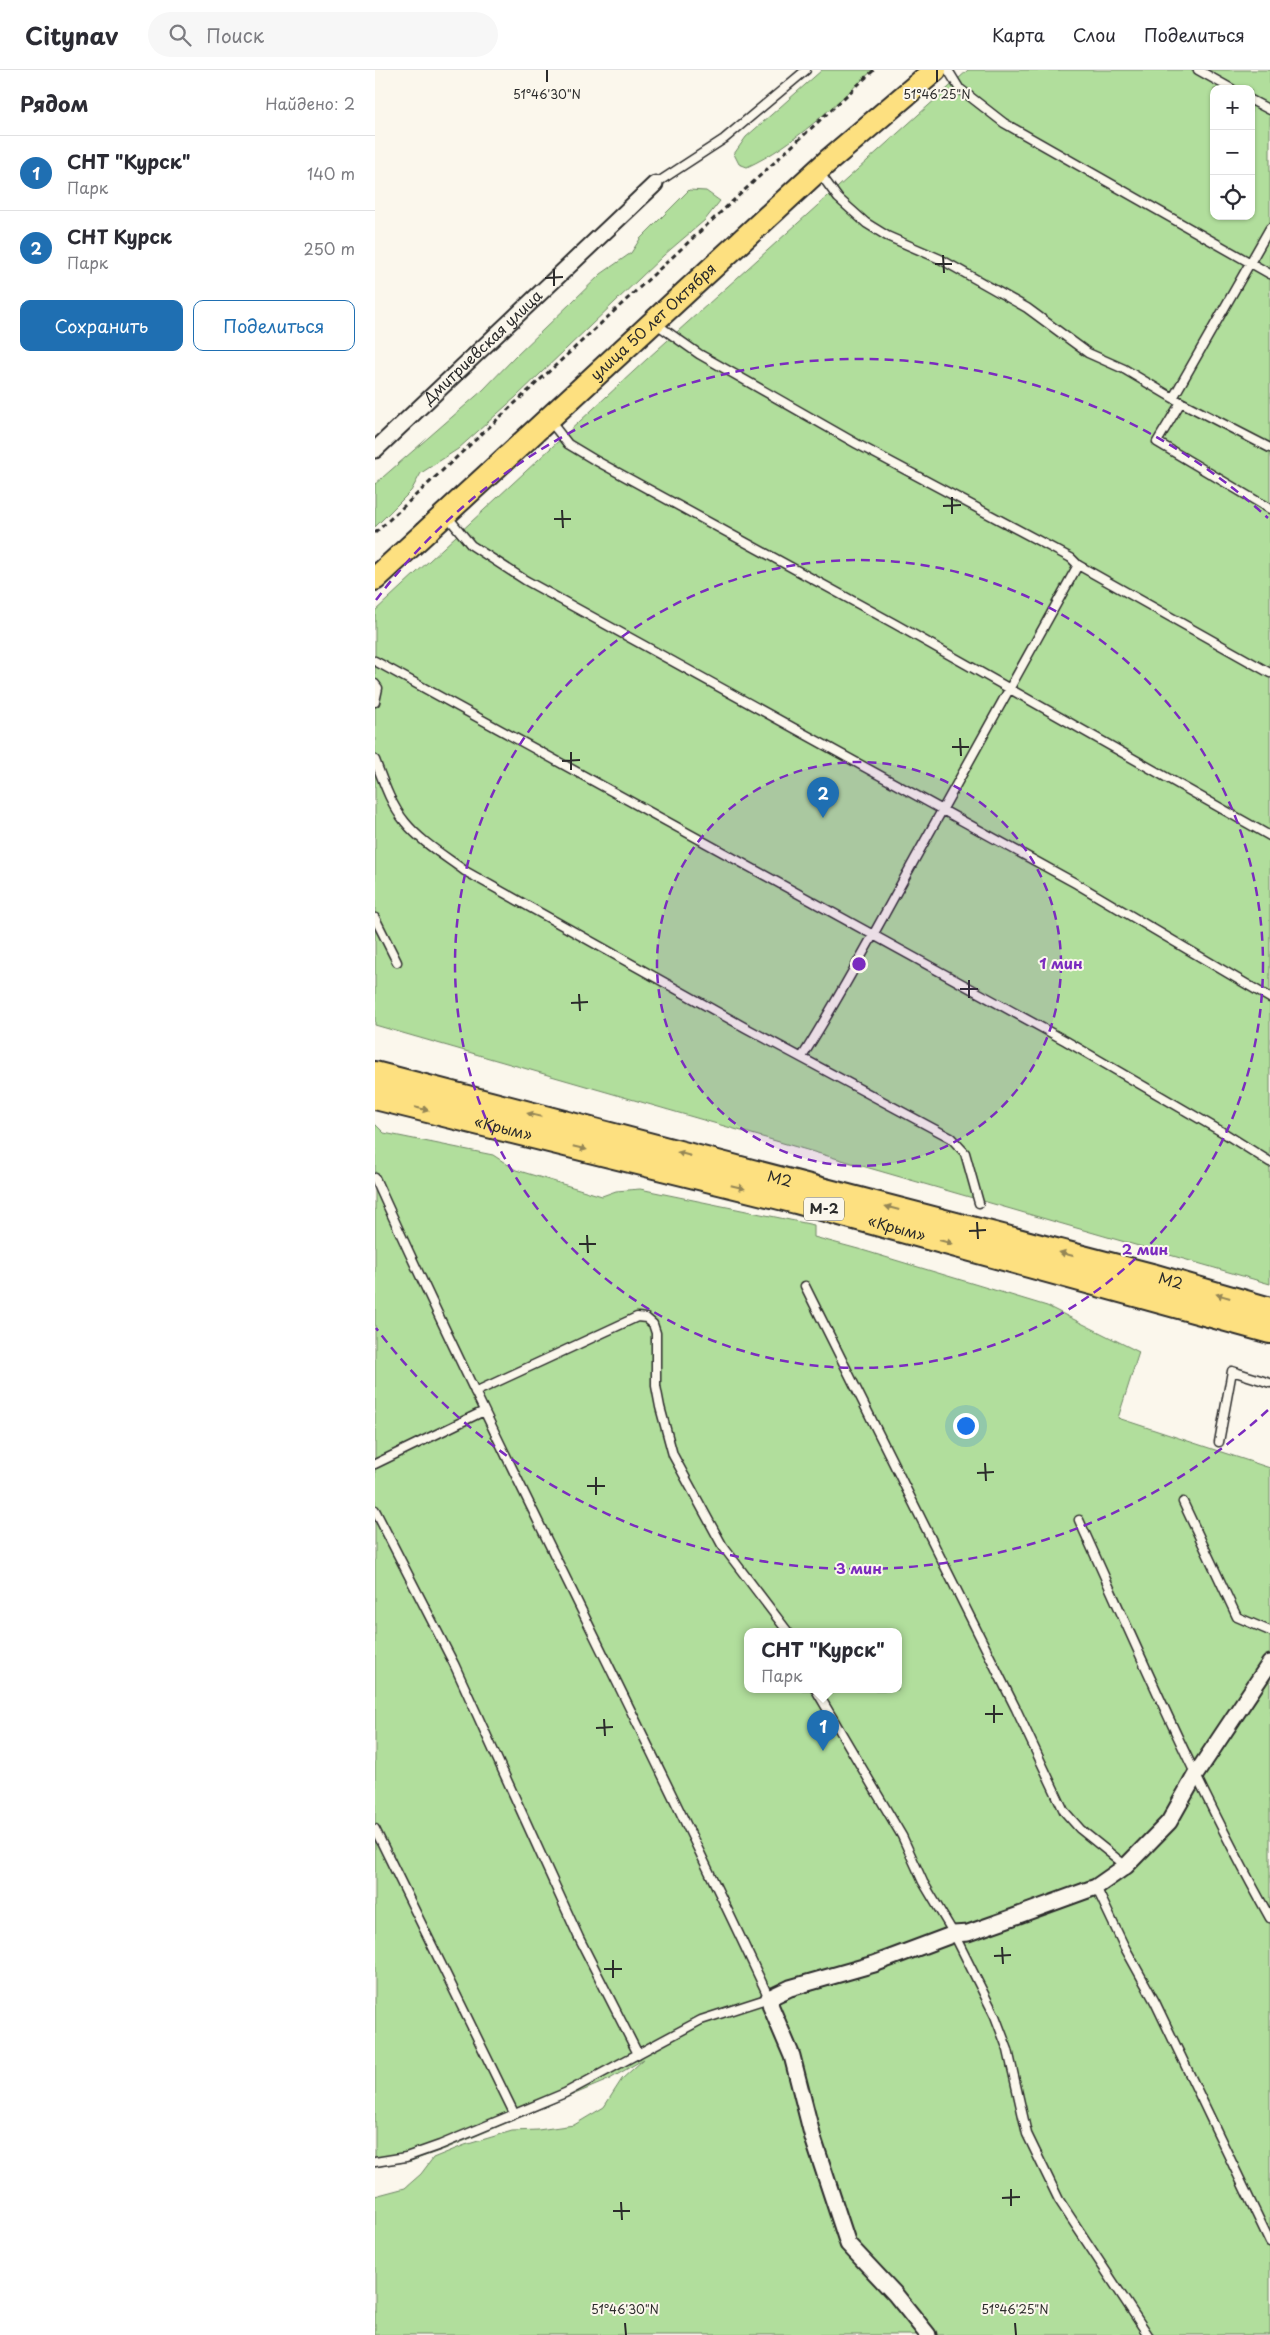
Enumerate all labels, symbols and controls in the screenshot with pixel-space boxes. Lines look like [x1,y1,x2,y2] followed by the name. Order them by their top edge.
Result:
[148,12,498,57] search box
[25,17,118,53] text: Citynav
[166,21,194,49] icon: search
[206,21,264,49] text: Поиск
[992,21,1045,48] text: Карта
[1073,21,1116,48] text: Слои
[1144,21,1245,48] text: Поделиться
[513,85,581,103] text: 51°46'30"N
[903,85,971,103] text: 51°46'25"N
[1210,85,1255,220] map controls
[1210,85,1255,130] button: +
[20,87,88,119] text: Рядом
[265,91,355,115] text: Найдено: 2
[1210,130,1255,175] button: −
[67,147,190,175] text: СНТ "Курск"
[32,161,40,185] text: 1
[307,161,355,185] text: 140 m
[67,175,108,199] text: Парк
[1210,175,1255,220] button: locate
[67,222,172,250] text: СНТ Курск
[30,236,42,260] text: 2
[304,236,355,260] text: 250 m
[67,250,108,274] text: Парк
[584,257,721,385] street label: улица 50 лет Октября
[416,283,547,409] street label: Дмитриевская улица
[20,300,183,351] button: Сохранить
[193,300,355,351] button: Поделиться
[807,777,839,818] pin: 2
[1039,951,1083,974] text: 1 мин
[850,955,868,973] centre of rings
[415,1105,430,1113] one-way arrow
[472,1109,535,1146] street label: «Крым»
[526,1111,541,1119] one-way arrow
[572,1145,587,1153] one-way arrow
[677,1150,692,1158] one-way arrow
[765,1163,795,1192] street label: М2
[730,1183,745,1191] one-way arrow
[804,1198,844,1220] road number: М-2
[885,1204,900,1212] one-way arrow
[865,1208,929,1246] street label: «Крым»
[1122,1237,1169,1260] text: 2 мин
[938,1239,953,1247] one-way arrow
[1059,1249,1074,1257] one-way arrow
[1156,1265,1186,1294] street label: М2
[1216,1292,1231,1300] one-way arrow
[953,1413,979,1439] your location
[836,1556,882,1579] text: 3 мин
[744,1628,902,1693] popup
[761,1635,885,1663] text: СНТ "Курск"
[761,1663,803,1687] text: Парк
[807,1710,839,1751] pin: 1
[591,2300,659,2318] text: 51°46'30"N
[981,2300,1049,2318] text: 51°46'25"N

